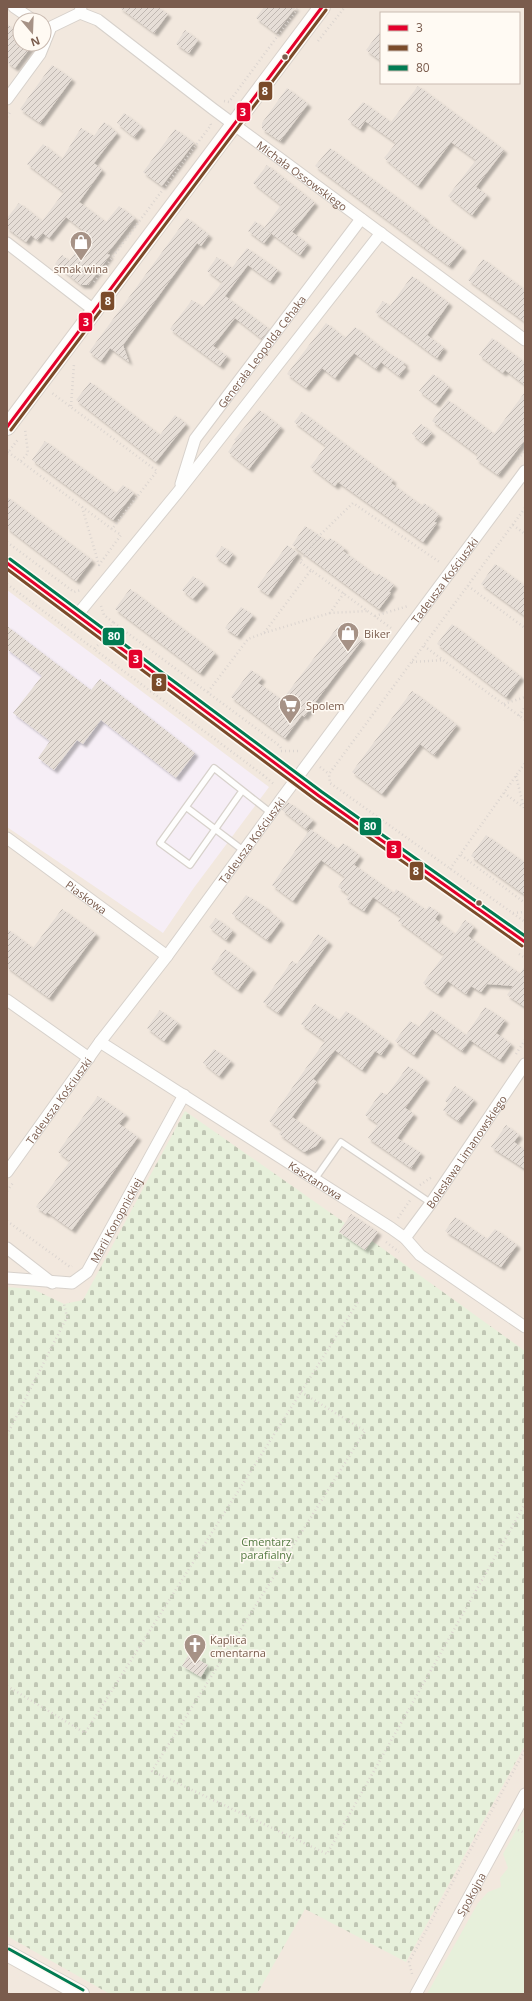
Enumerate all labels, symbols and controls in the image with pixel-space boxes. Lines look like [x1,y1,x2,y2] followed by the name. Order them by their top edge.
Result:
[12,12,52,52] north arrow
[380,12,520,84] legend
[416,19,423,36] text: 3
[29,33,42,50] text: N
[416,39,423,56] text: 8
[280,52,290,62] unlabelled marker
[416,59,430,76] text: 80
[258,81,273,101] line badge: 8
[262,83,268,98] text: 8
[236,102,251,122] line badge: 3
[240,104,246,119] text: 3
[254,137,351,214] street label: Michała Ossowskiego
[68,229,94,262] shop icon: smak wina
[54,261,108,276] place label: smak wina
[100,291,115,311] line badge: 8
[214,292,309,411] street label: Generała Leopolda Cehaka
[105,293,111,308] text: 8
[78,312,93,332] line badge: 3
[83,314,89,329] text: 3
[407,534,481,626] street label: Tadeusza Kościuszki
[335,620,361,653] shop icon: Biker
[364,626,391,641] place label: Biker
[102,627,125,646] line badge: 80
[108,628,120,643] text: 80
[128,649,143,669] line badge: 3
[133,651,139,666] text: 3
[151,673,167,692] line badge: 8
[156,674,162,689] text: 8
[277,692,303,725] supermarket icon: Spolem
[306,698,345,713] place label: Spolem
[215,794,288,887] street label: Tadeusza Kościuszki
[359,817,382,836] line badge: 80
[364,818,376,833] text: 80
[386,840,402,859] line badge: 3
[391,841,397,856] text: 3
[409,861,424,881] line badge: 8
[413,863,419,878] text: 8
[63,877,110,917] street label: Piaskowa
[474,898,484,908] unlabelled marker
[22,1054,94,1147] street label: Tadeusza Kościuszki
[422,1091,510,1211] street label: Bolesława Limanowskiego
[286,1157,346,1203] street label: Kasztanowa
[86,1175,145,1265] street label: Marii Konopnickiej
[240,1534,292,1562] park label: Cmentarz parafialny
[182,1632,208,1665] church icon: Kaplica cmentarna
[210,1632,266,1660] place label: Kaplica cmentarna
[453,1869,488,1918] street label: Spokojna

